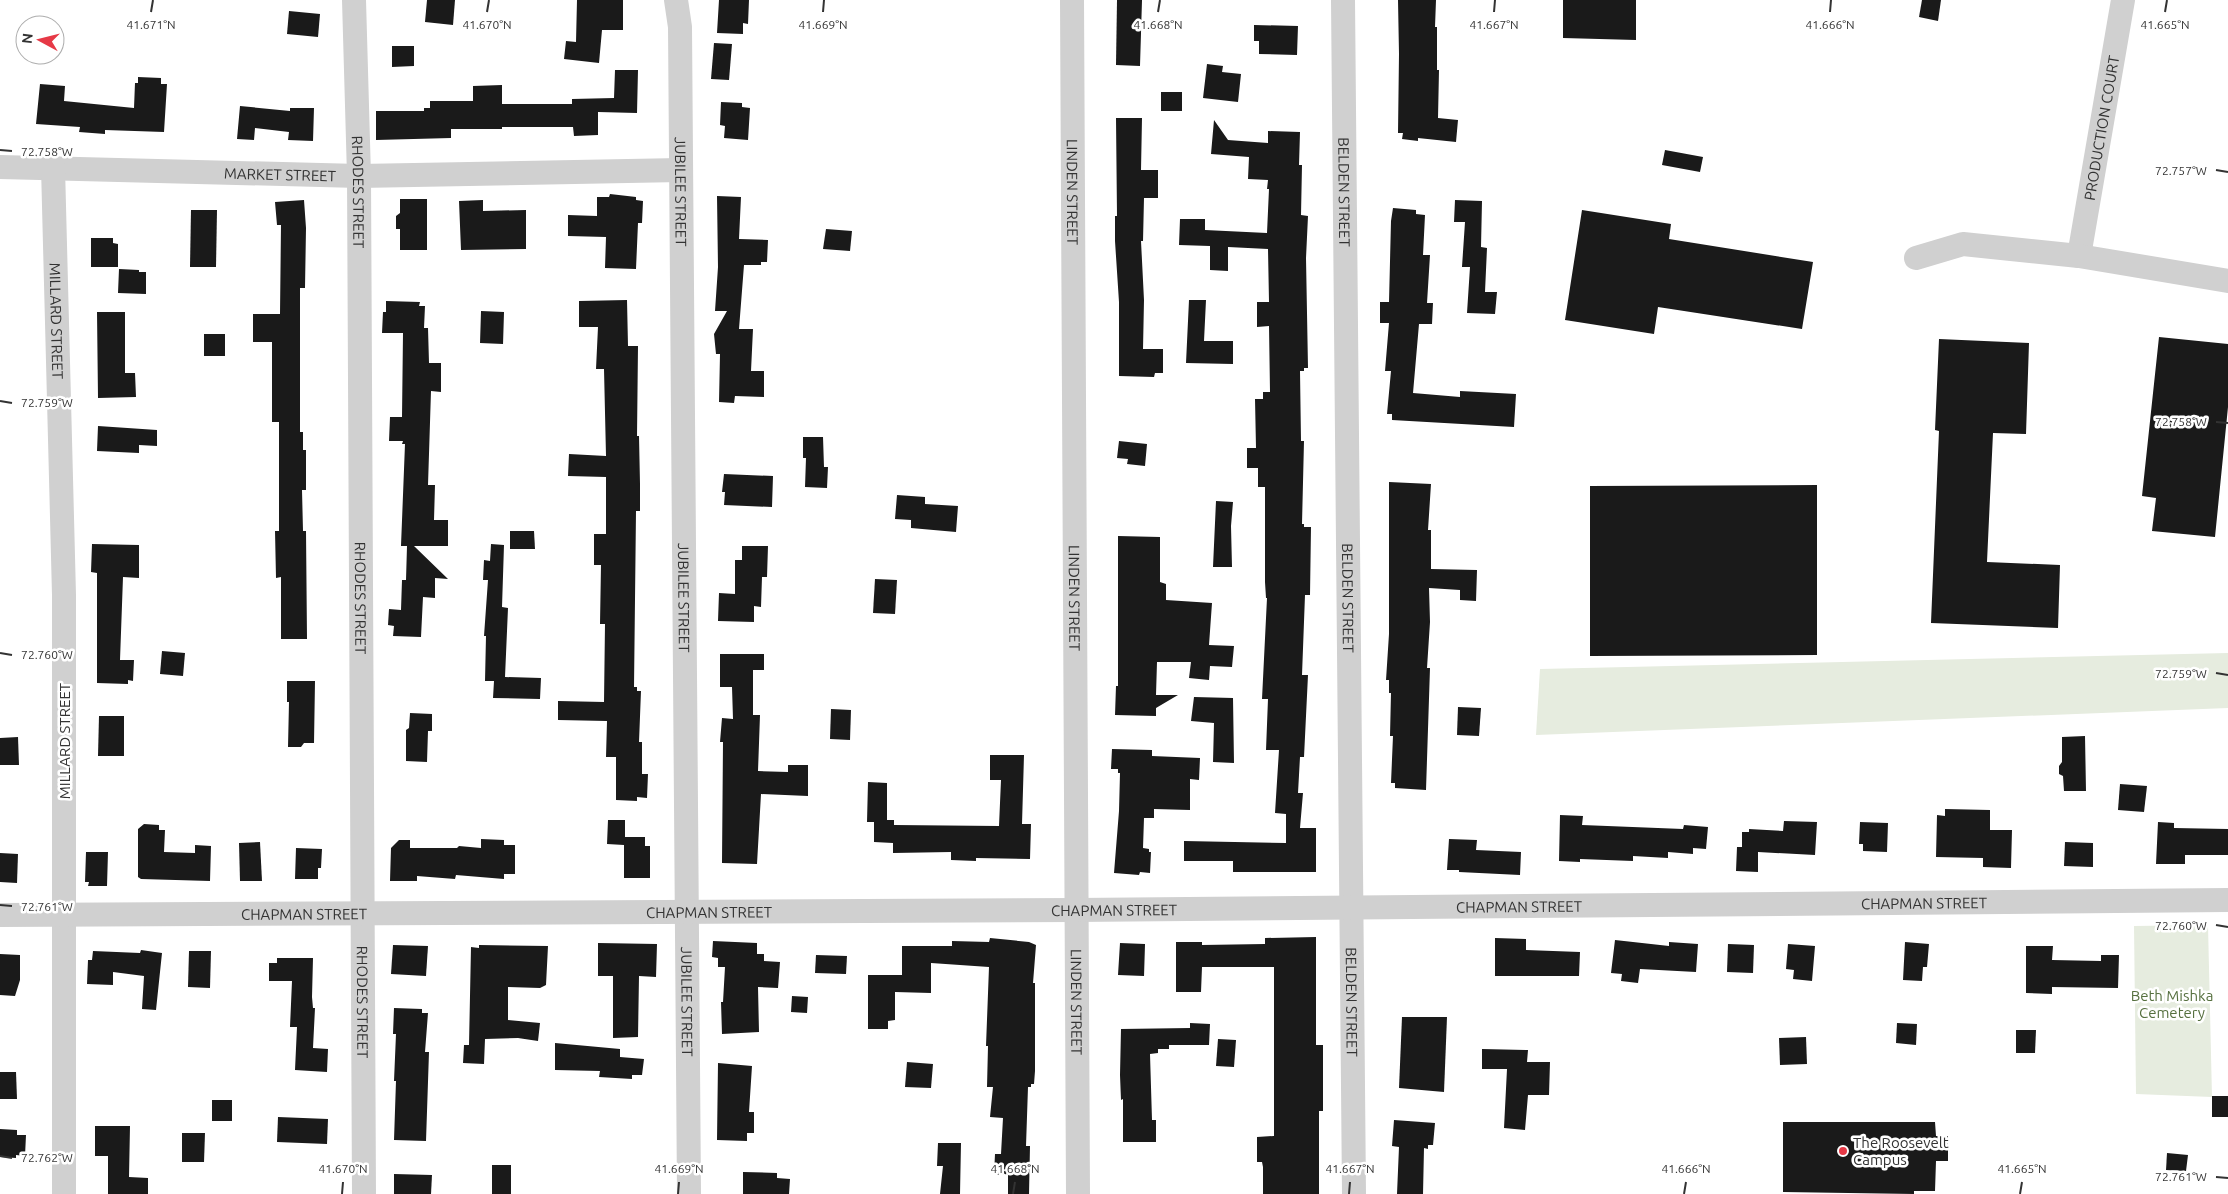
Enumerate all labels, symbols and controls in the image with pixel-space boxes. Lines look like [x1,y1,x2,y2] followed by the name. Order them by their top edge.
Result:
[15,15,65,65] north arrow
[126,18,176,31] text: 41.671°N
[462,18,512,31] text: 41.670°N
[798,18,848,31] text: 41.669°N
[1133,18,1183,31] text: 41.668°N
[1469,18,1519,31] text: 41.667°N
[1805,18,1855,31] text: 41.666°N
[2140,18,2190,31] text: 41.665°N
[19,32,36,45] text: N
[2080,53,2122,202] street label: PRODUCTION COURT
[349,135,368,249] street label: RHODES STREET
[672,137,690,247] street label: JUBILEE STREET
[1336,137,1354,247] street label: BELDEN STREET
[1064,139,1082,246] street label: LINDEN STREET
[21,145,73,158] text: 72.758°W
[224,164,337,184] street label: MARKET STREET
[2155,164,2207,177] text: 72.757°W
[47,262,67,380] street label: MILLARD STREET
[21,396,73,409] text: 72.759°W
[2155,415,2207,428] text: 72.758°W
[352,542,370,655] street label: RHODES STREET
[675,543,693,653] street label: JUBILEE STREET
[1340,543,1358,653] street label: BELDEN STREET
[1066,545,1084,652] street label: LINDEN STREET
[21,648,73,661] text: 72.760°W
[2155,667,2207,680] text: 72.759°W
[56,682,73,799] street label: MILLARD STREET
[1861,894,1988,912] street label: CHAPMAN STREET
[1456,897,1583,915] street label: CHAPMAN STREET
[21,900,73,913] text: 72.761°W
[1051,901,1178,919] street label: CHAPMAN STREET
[646,903,773,920] street label: CHAPMAN STREET
[241,905,368,922] street label: CHAPMAN STREET
[2155,919,2207,932] text: 72.760°W
[354,946,372,1059] street label: RHODES STREET
[679,947,696,1057] street label: JUBILEE STREET
[1343,947,1361,1057] street label: BELDEN STREET
[1068,949,1086,1056] street label: LINDEN STREET
[2131,987,2213,1021] park label: Beth Mishka Cemetery
[1853,1134,1949,1168] place label: The Roosevelt Campus
[1837,1145,1849,1157] marker: The Roosevelt Campus
[21,1151,73,1164] text: 72.762°W
[318,1162,368,1175] text: 41.670°N
[654,1162,704,1175] text: 41.669°N
[990,1162,1040,1175] text: 41.668°N
[1325,1162,1375,1175] text: 41.667°N
[1661,1162,1711,1175] text: 41.666°N
[1997,1162,2047,1175] text: 41.665°N
[2155,1170,2207,1183] text: 72.761°W

